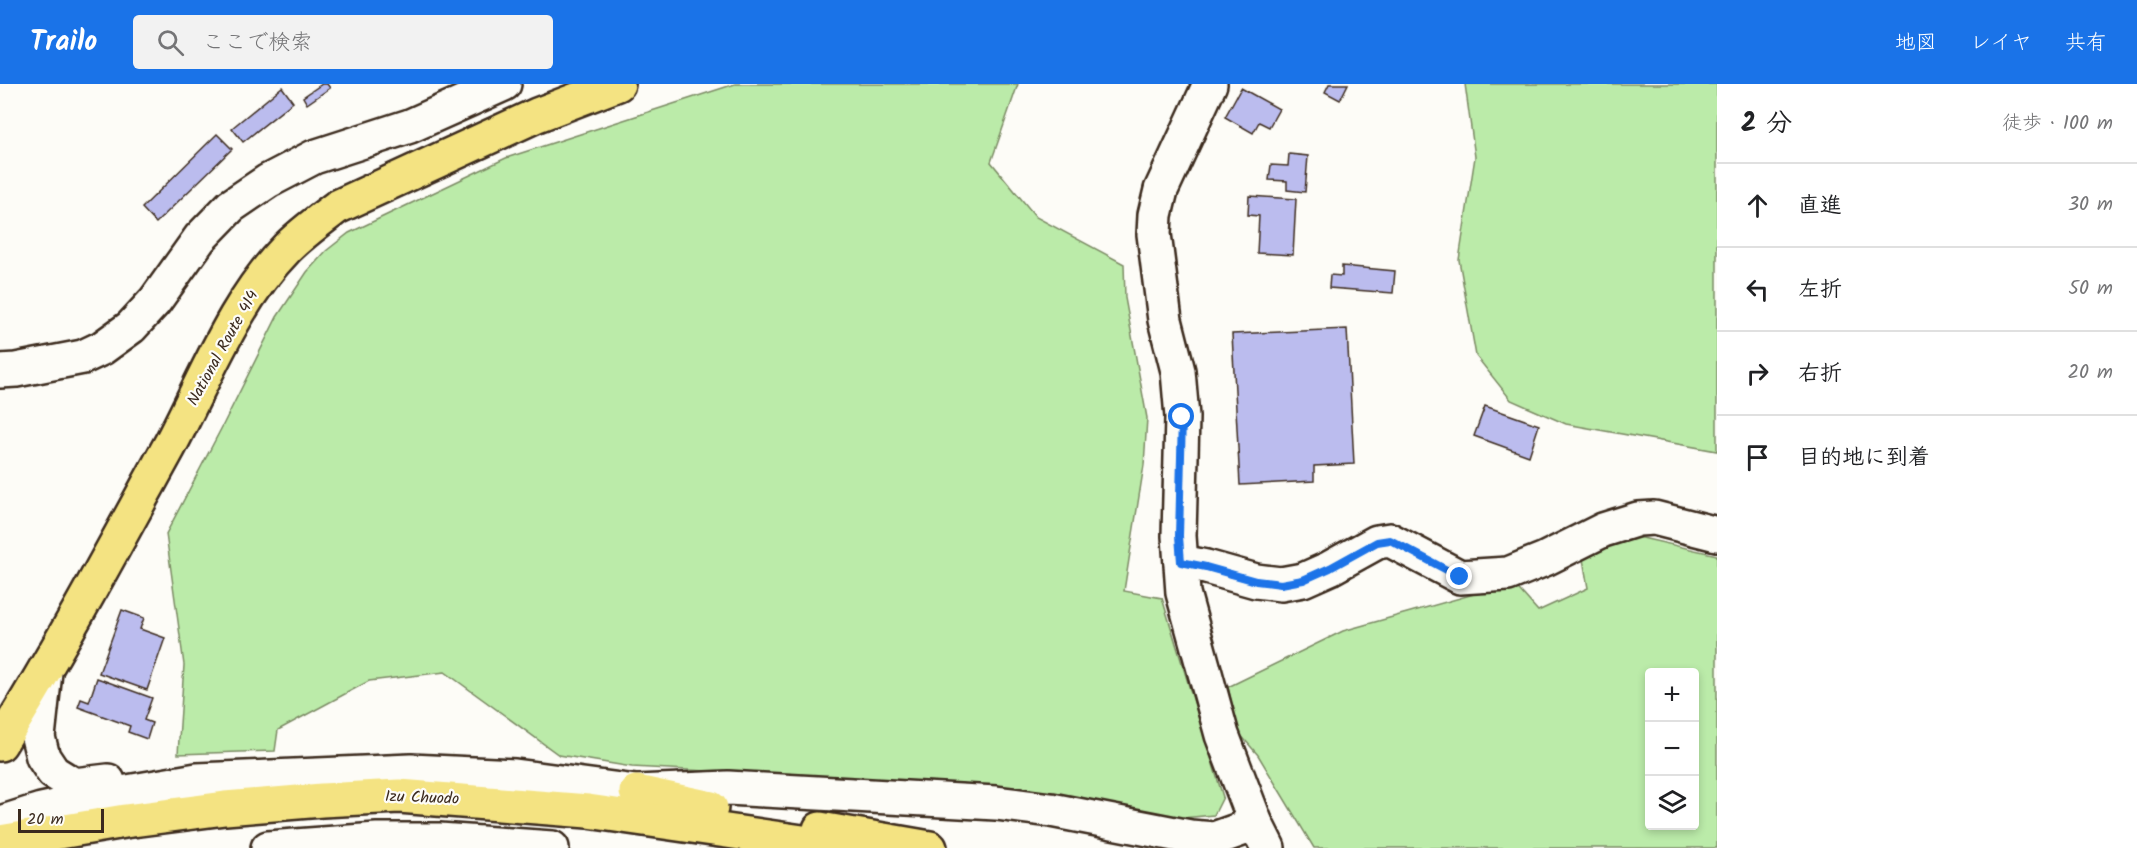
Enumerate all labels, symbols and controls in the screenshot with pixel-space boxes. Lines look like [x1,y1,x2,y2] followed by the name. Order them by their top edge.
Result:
[133,15,553,69] search box
[30,20,97,65] text: Trailo
[154,26,187,59] icon: search
[202,26,312,61] text: ここで検索
[1895,27,1937,60] text: 地図
[1970,27,2032,60] text: レイヤ
[2065,27,2107,60] text: 共有
[1741,103,1792,145] text: 2 分
[2002,108,2113,140] text: 徒歩 · 100 m
[1741,189,1774,222] icon: ahead
[1798,189,1842,224] text: 直進
[2068,189,2113,221] text: 30 m
[1741,273,1774,306] icon: left
[1798,273,1842,308] text: 左折
[2068,273,2113,305] text: 50 m
[181,286,265,410] street label: National Route 414
[1741,357,1774,390] icon: right
[1798,357,1842,392] text: 右折
[2067,357,2113,389] text: 20 m
[1168,403,1194,429] route start
[1741,441,1774,474] icon: arrive
[1798,441,1930,476] text: 目的地に到着
[1446,563,1472,589] route end
[1645,668,1699,830] map controls
[1645,668,1699,722] button: +
[1645,722,1699,776] button: −
[1645,776,1699,830] button: layers
[384,784,460,812] street label: Izu Chuodo
[18,806,104,834] scale bar
[27,807,63,832] text: 20 m

